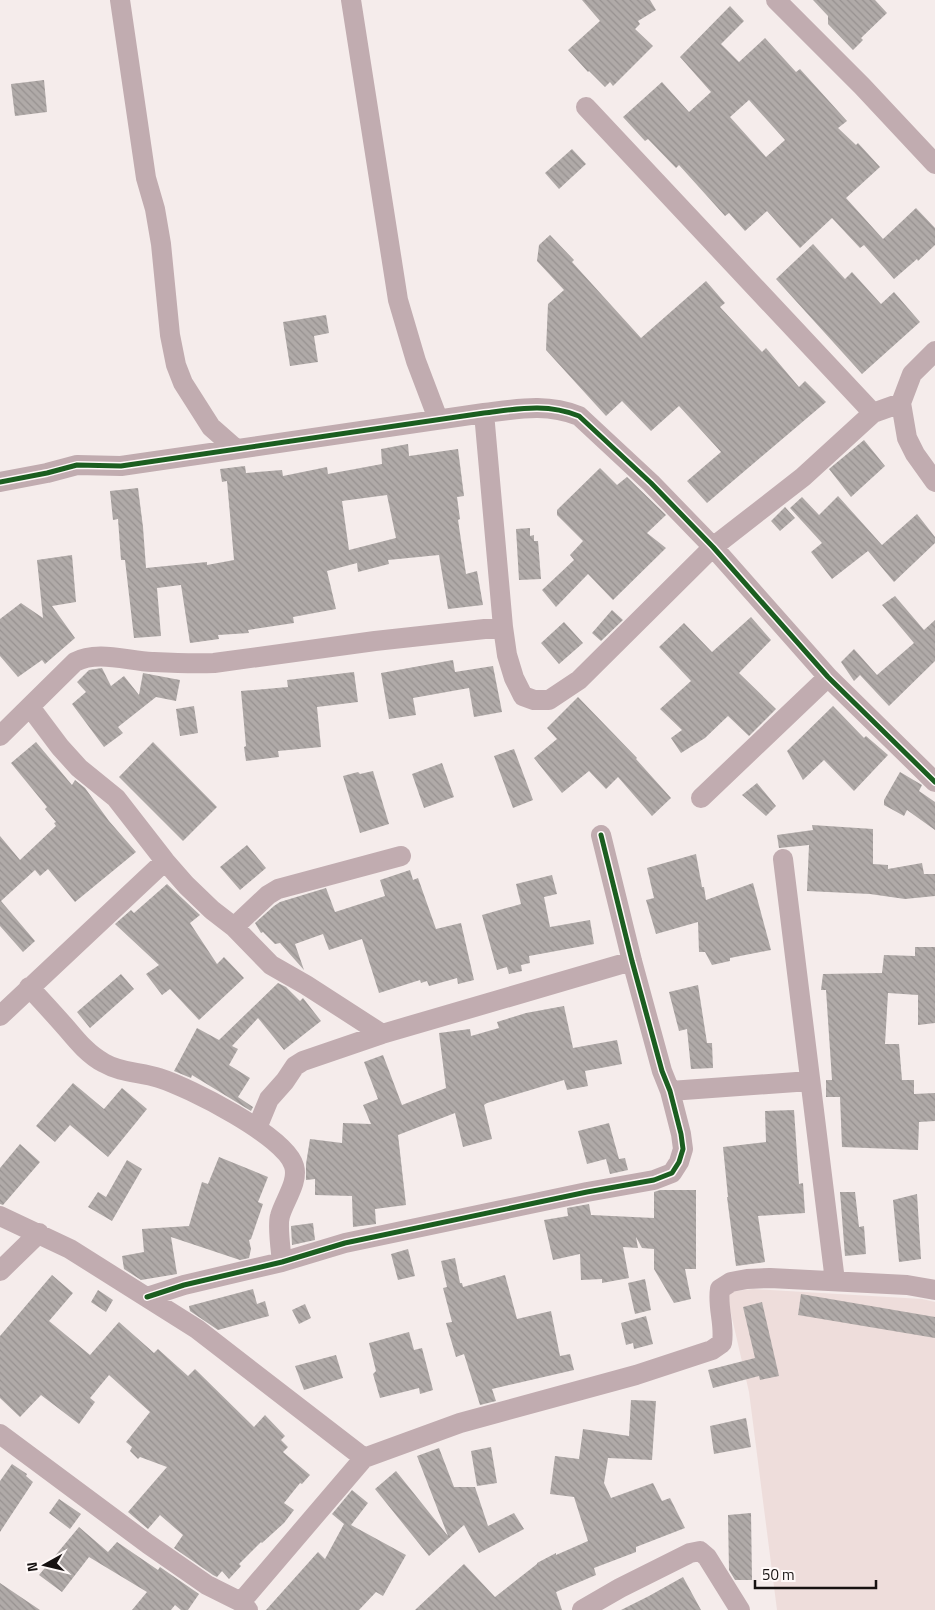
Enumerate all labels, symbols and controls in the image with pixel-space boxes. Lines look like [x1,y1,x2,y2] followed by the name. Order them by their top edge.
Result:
[20,1540,70,1590] north arrow
[755,1558,876,1590] scale bar
[21,1561,43,1573] text: N
[762,1563,795,1586] text: 50 m

